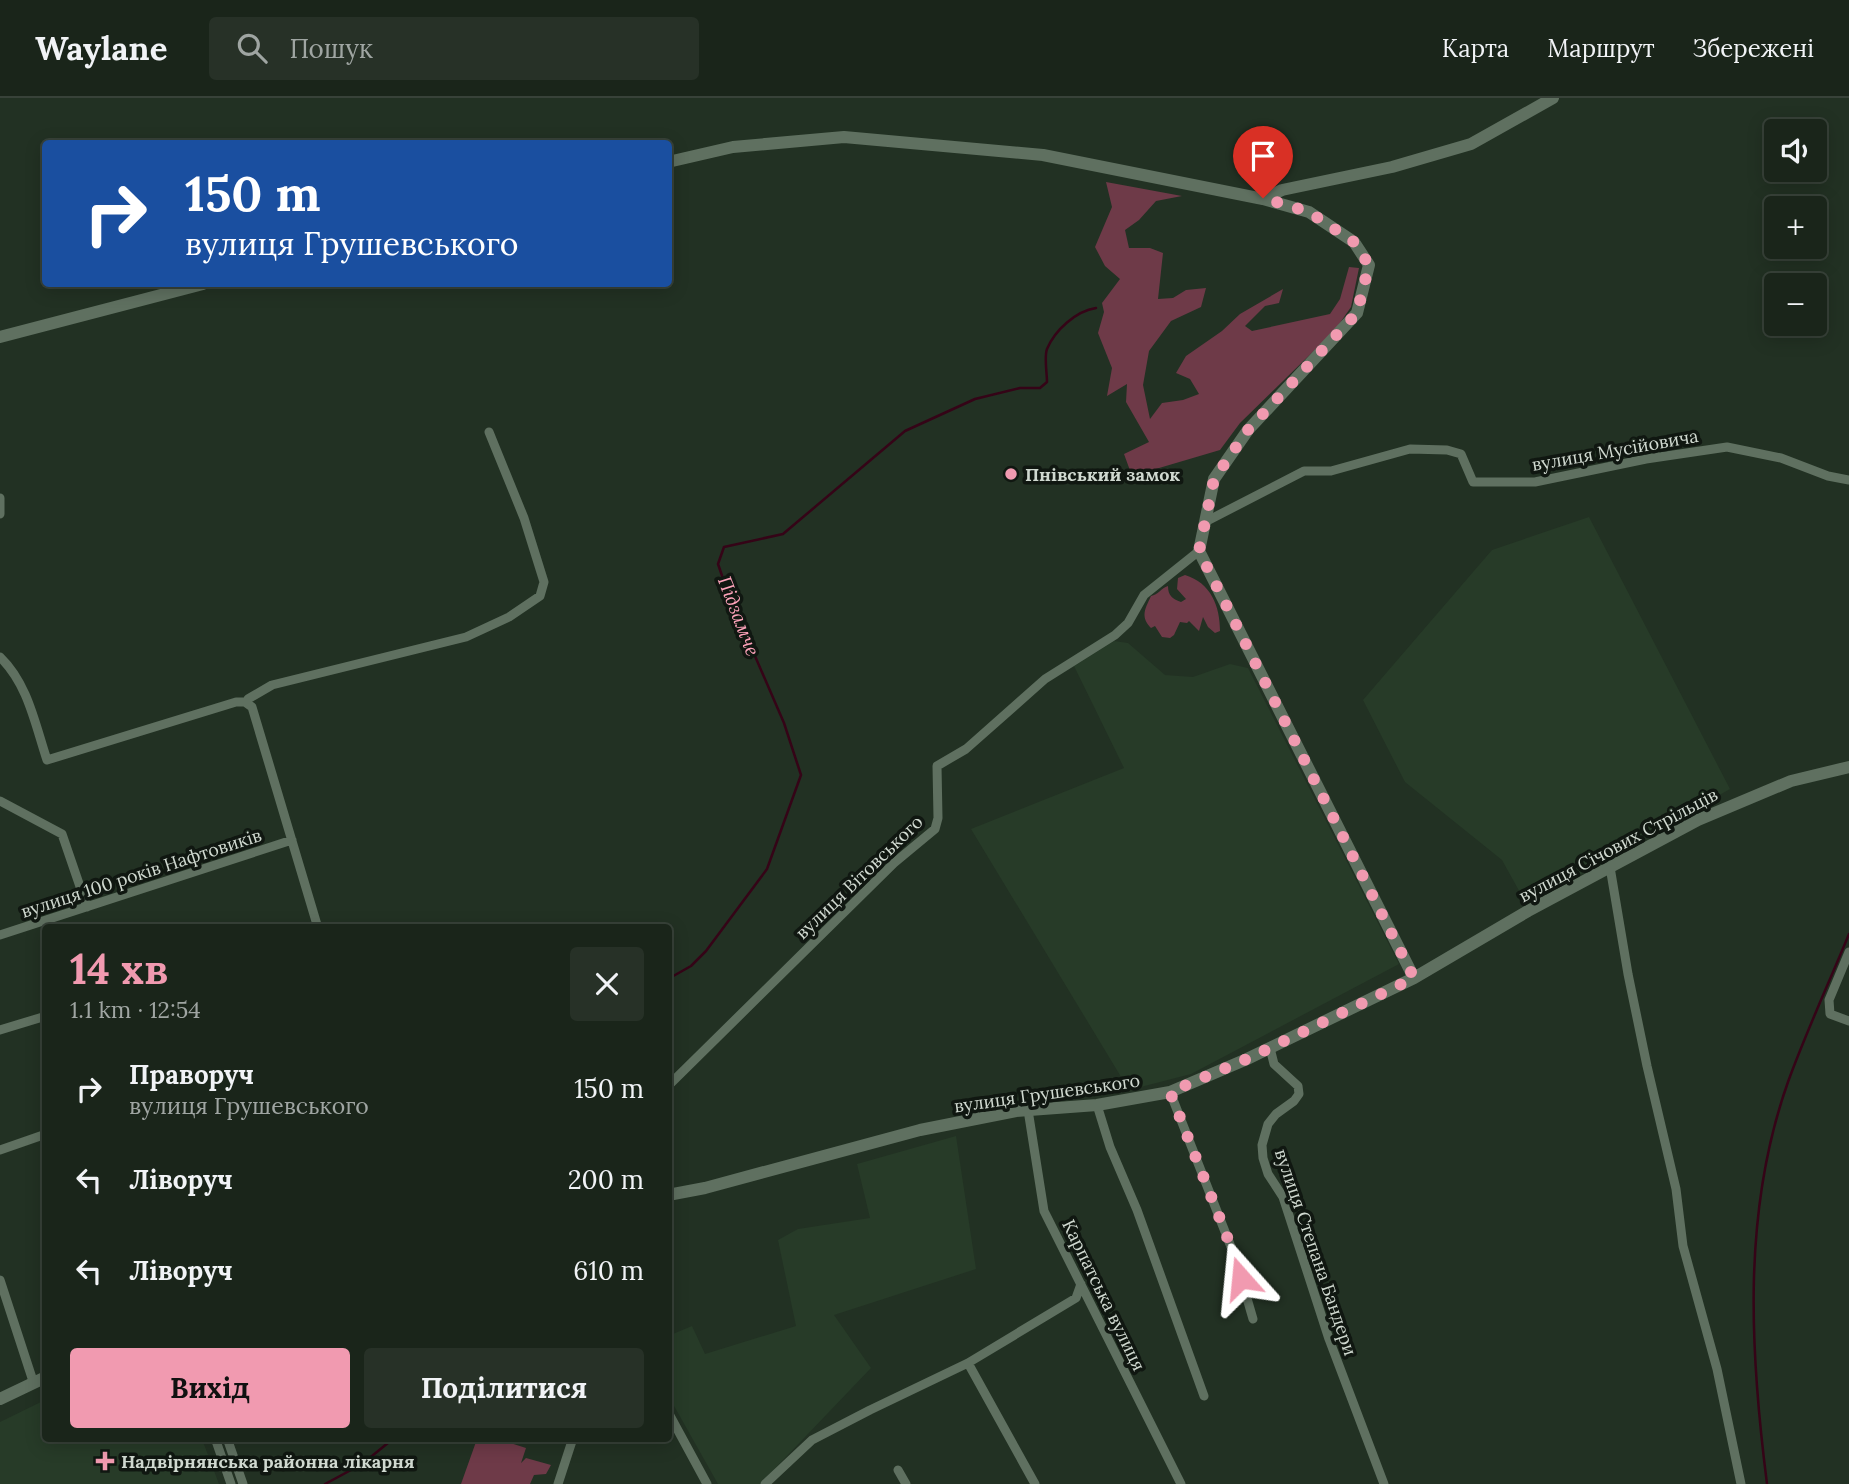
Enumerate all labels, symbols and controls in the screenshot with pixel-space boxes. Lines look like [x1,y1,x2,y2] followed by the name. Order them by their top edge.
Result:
[209,17,699,80] search box
[35,27,167,69] text: Waylane
[233,29,271,67] icon: search
[289,32,373,65] text: Пошук
[1442,33,1509,64] text: Карта
[1547,33,1655,64] text: Маршрут
[1693,33,1814,64] text: Збережені
[1764,119,1827,336] map controls
[1764,119,1827,182] button: sound
[1233,126,1293,198] pin
[1244,137,1282,175] icon: arrive
[185,162,321,224] text: 150 m
[70,168,161,259] icon: right
[1764,196,1827,259] button: +
[185,223,519,264] text: вулиця Грушевського
[1764,273,1827,336] button: −
[1530,424,1700,476] street label: вулиця Мусійовича
[1025,463,1181,486] place label: Пнівський замок
[1003,466,1019,482] marker: Пнівський замок
[713,573,765,659] water label: Підзамче
[1515,783,1721,907] street label: вулиця Січових Стрільців
[790,810,928,944] street label: вулиця Вітовського
[18,823,264,923] street label: вулиця 100 років Нафтовиків
[70,942,168,996] text: 14 хв
[570,947,644,1021] button: close
[70,995,201,1024] text: 1.1 km · 12:54
[129,1058,254,1091] text: Праворуч
[952,1069,1142,1117] street label: вулиця Грушевського
[70,1070,108,1108] icon: right
[574,1072,644,1105] text: 150 m
[129,1091,369,1120] text: вулиця Грушевського
[1270,1146,1362,1358] street label: вулиця Степана Бандери
[70,1161,108,1199] icon: left
[129,1163,233,1196] text: Ліворуч
[568,1163,644,1196] text: 200 m
[1057,1216,1151,1374] street label: Карпатська вулиця
[1204,1241,1278,1315] position arrow
[70,1252,108,1290] icon: left
[129,1254,233,1287] text: Ліворуч
[573,1254,644,1287] text: 610 m
[70,1348,350,1428] button: Вихід
[364,1348,644,1428] button: Поділитися
[121,1450,415,1473] place label: Надвірнянська районна лікарня
[95,1451,115,1471] marker: Надвірнянська районна лікарня

